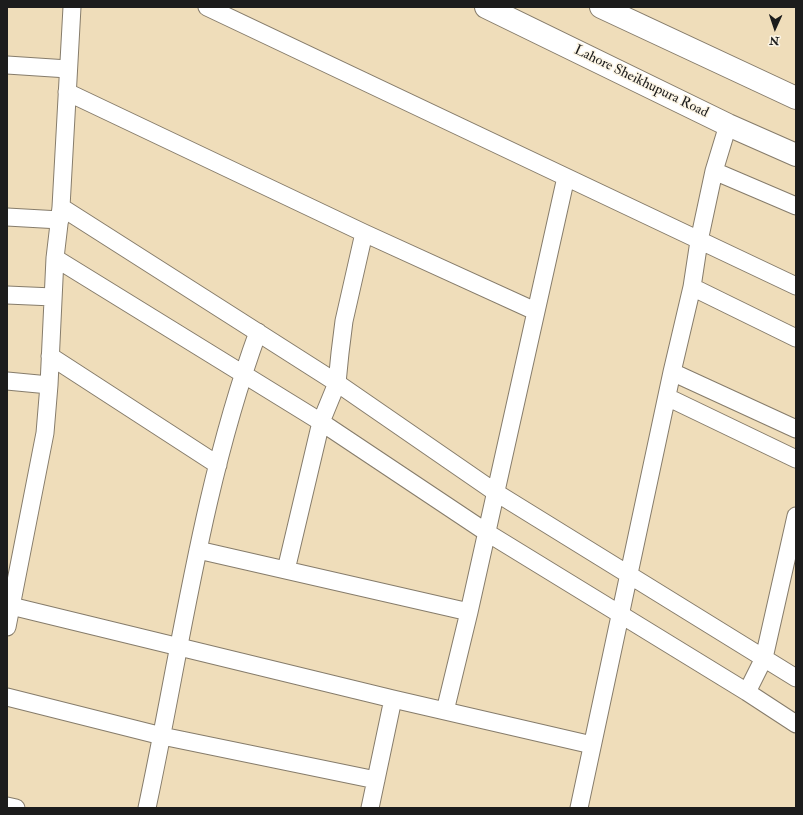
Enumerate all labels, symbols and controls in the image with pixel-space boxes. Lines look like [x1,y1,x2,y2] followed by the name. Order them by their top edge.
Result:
[755,8,795,48] north arrow
[769,34,780,47] text: N
[571,42,711,122] street label: Lahore Sheikhupura Road

